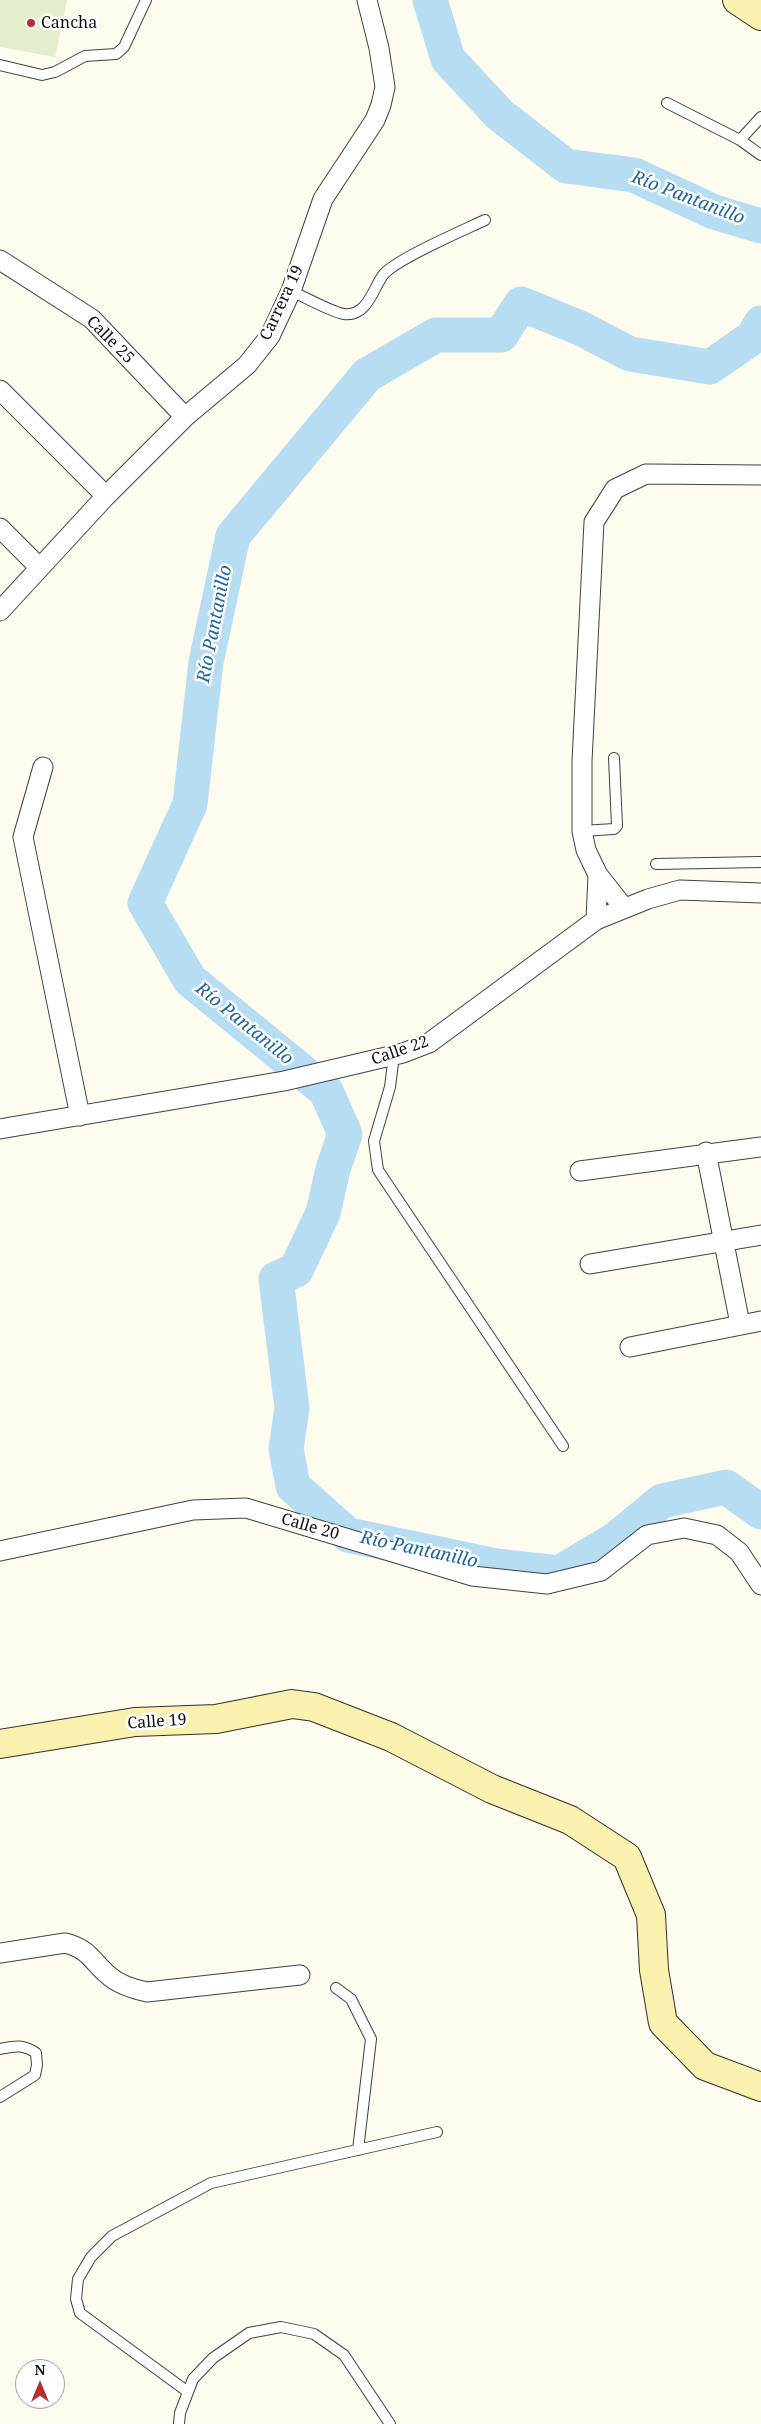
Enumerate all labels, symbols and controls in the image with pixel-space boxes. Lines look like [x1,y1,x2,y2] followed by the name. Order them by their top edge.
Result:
[41,13,97,33] place label: Cancha
[25,17,37,29] marker: Cancha
[628,167,748,229] water label: Río Pantanillo
[256,262,308,344] street label: Carrera 19
[82,312,138,368] street label: Calle 25
[193,563,237,685] water label: Río Pantanillo
[191,978,297,1070] water label: Río Pantanillo
[369,1032,431,1070] street label: Calle 22
[279,1510,341,1544] street label: Calle 20
[358,1527,480,1573] water label: Río Pantanillo
[127,1710,187,1734] street label: Calle 19
[15,2359,65,2409] north arrow
[34,2360,46,2379] text: N

